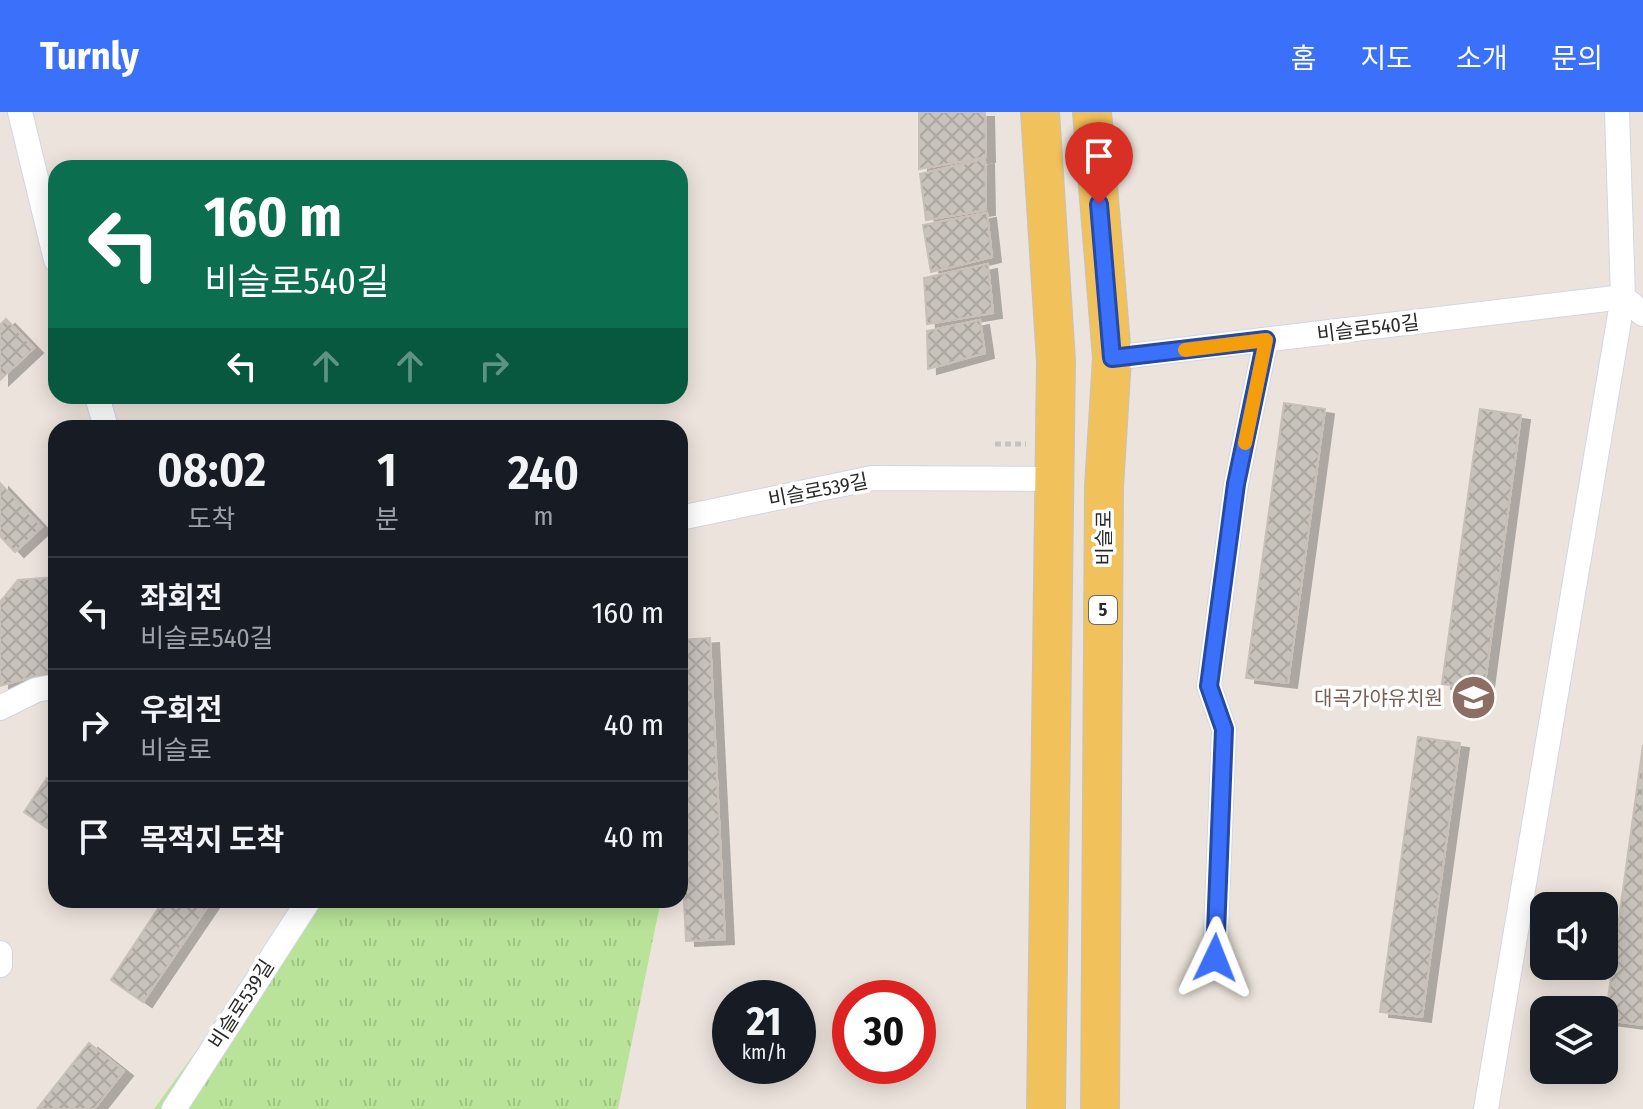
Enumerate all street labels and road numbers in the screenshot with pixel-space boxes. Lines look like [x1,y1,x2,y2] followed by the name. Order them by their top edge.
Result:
[1315,310,1421,346] street label: 비슬로540길
[766,469,870,511] street label: 비슬로539길
[1092,510,1116,566] street label: 비슬로
[1089,596,1117,624] road number: 5
[203,955,279,1053] street label: 비슬로539길

